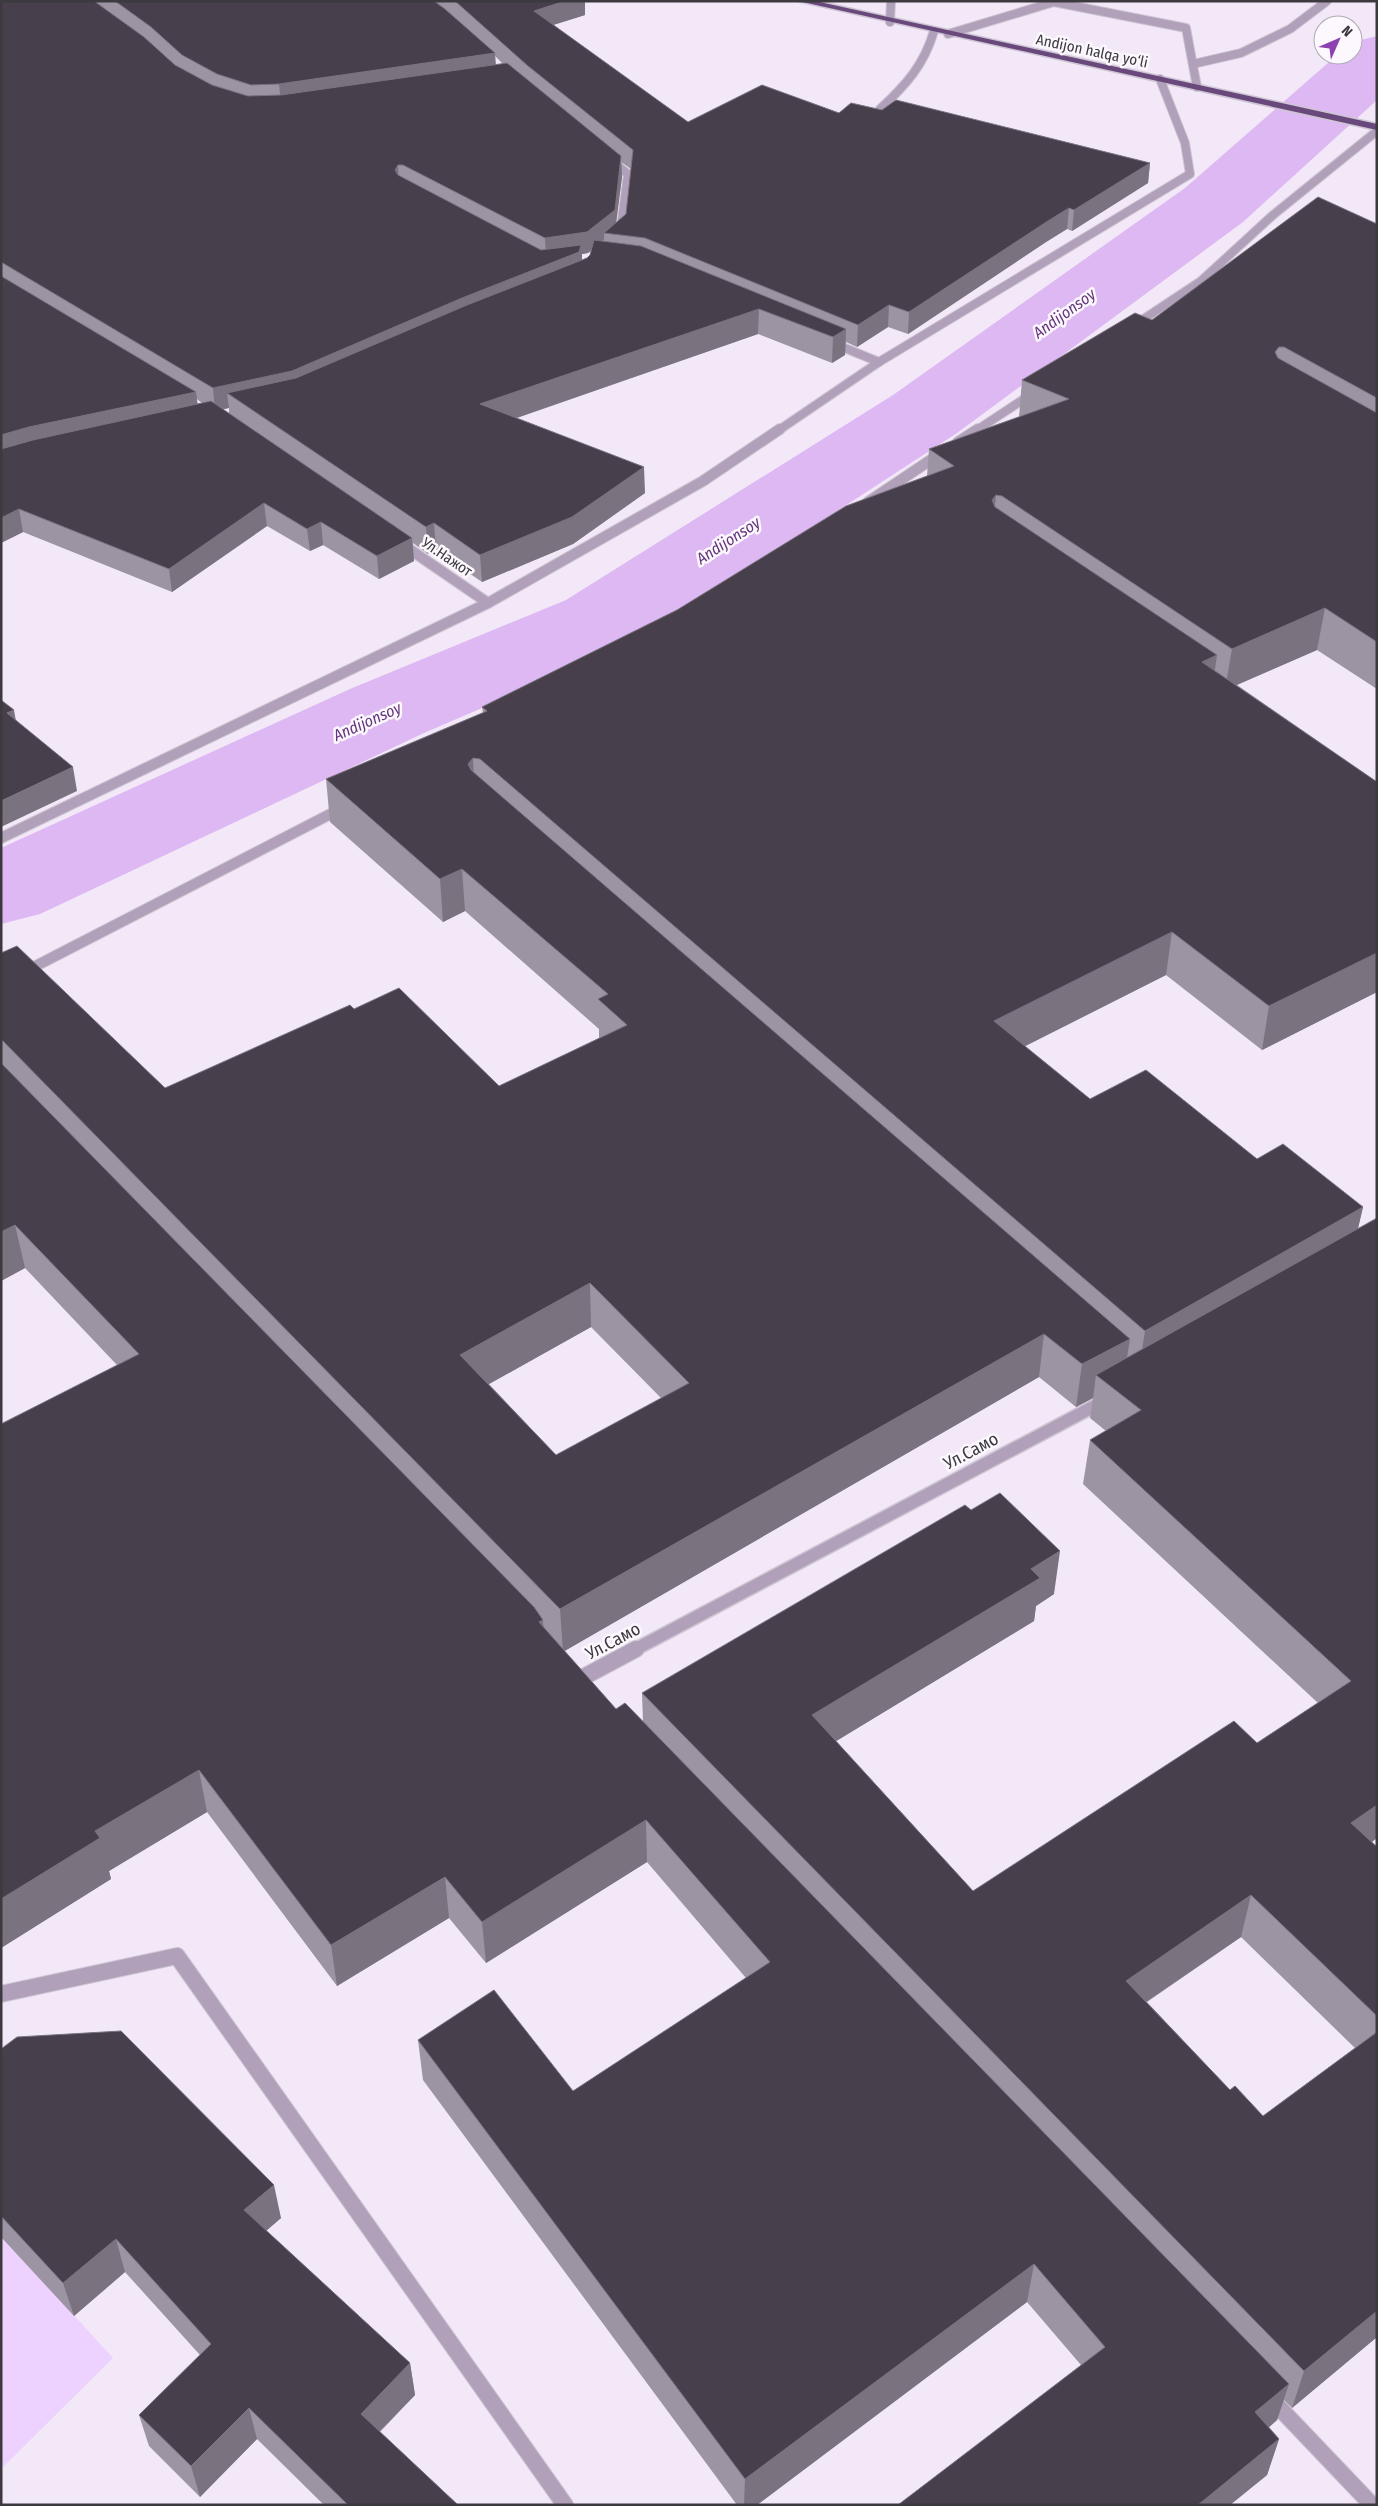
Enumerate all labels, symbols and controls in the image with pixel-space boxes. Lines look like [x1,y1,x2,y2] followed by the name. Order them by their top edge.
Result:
[1313,15,1363,65] north arrow
[1338,22,1356,40] text: N
[1034,30,1150,72] street label: Andijon halqa yo‘li
[1029,284,1100,343] water label: Andijonsoy
[692,512,764,569] water label: Andijonsoy
[418,533,476,581] street label: Ул.Нажот
[329,698,405,745] water label: Andijonsoy
[939,1427,1002,1475] street label: Ул.Само
[581,1617,644,1665] street label: Ул.Само

